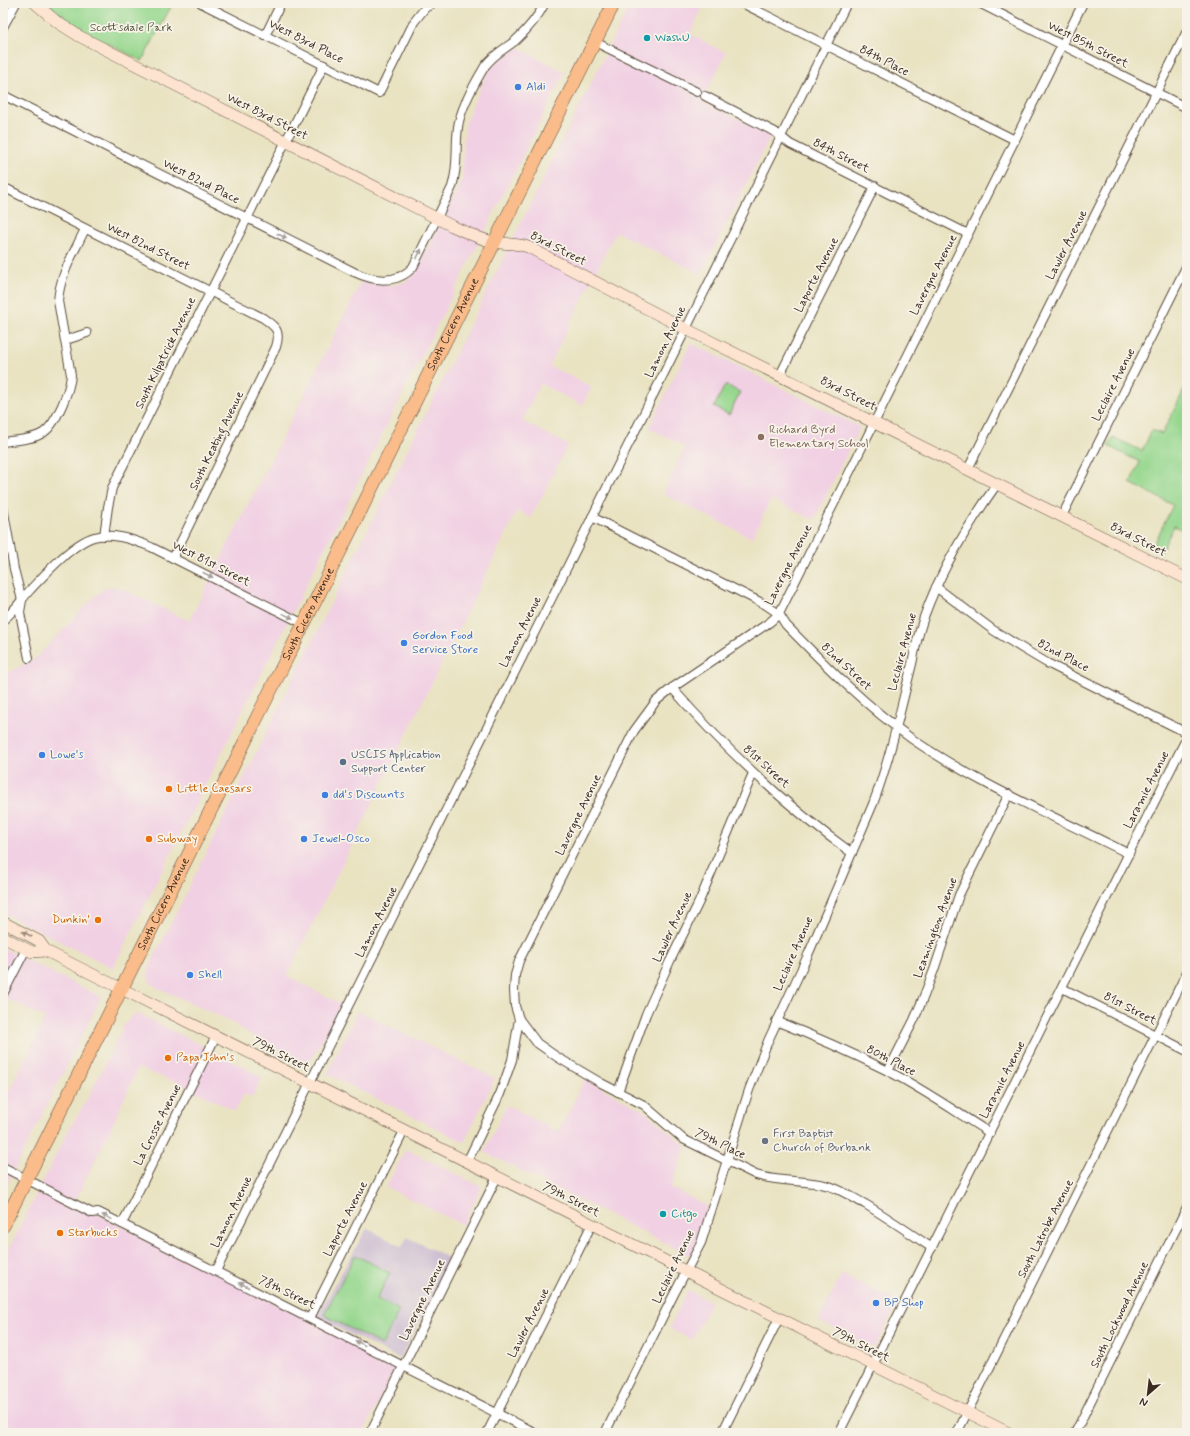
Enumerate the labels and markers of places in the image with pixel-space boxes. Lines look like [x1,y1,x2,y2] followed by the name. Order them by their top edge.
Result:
[655,30,690,46] place label: WashU
[642,33,652,43] marker: WashU
[526,79,546,95] place label: Aldi
[513,82,523,92] marker: Aldi
[769,422,869,452] place label: Richard Byrd Elementary School
[756,432,766,442] marker: Richard Byrd Elementary School
[412,628,478,658] place label: Gordon Food Service Store
[399,638,409,648] marker: Gordon Food Service Store
[50,747,84,763] place label: Lowe's
[351,747,441,777] place label: USCIS Application Support Center
[37,750,47,760] marker: Lowe's
[338,757,348,767] marker: USCIS Application Support Center
[177,781,252,797] place label: Little Caesars
[164,784,174,794] marker: Little Caesars
[333,787,405,803] place label: dd's Discounts
[320,790,330,800] marker: dd's Discounts
[157,831,198,847] place label: Subway
[312,831,370,847] place label: Jewel-Osco
[144,834,154,844] marker: Subway
[299,834,309,844] marker: Jewel-Osco
[52,912,90,928] place label: Dunkin'
[93,915,103,925] marker: Dunkin'
[198,967,222,983] place label: Shell
[185,970,195,980] marker: Shell
[176,1050,235,1066] place label: Papa John's
[163,1053,173,1063] marker: Papa John's
[773,1126,871,1156] place label: First Baptist Church of Burbank
[760,1136,770,1146] marker: First Baptist Church of Burbank
[671,1206,697,1222] place label: Citgo
[658,1209,668,1219] marker: Citgo
[68,1225,118,1241] place label: Starbucks
[55,1228,65,1238] marker: Starbucks
[884,1295,924,1311] place label: BP Shop
[871,1298,881,1308] marker: BP Shop

